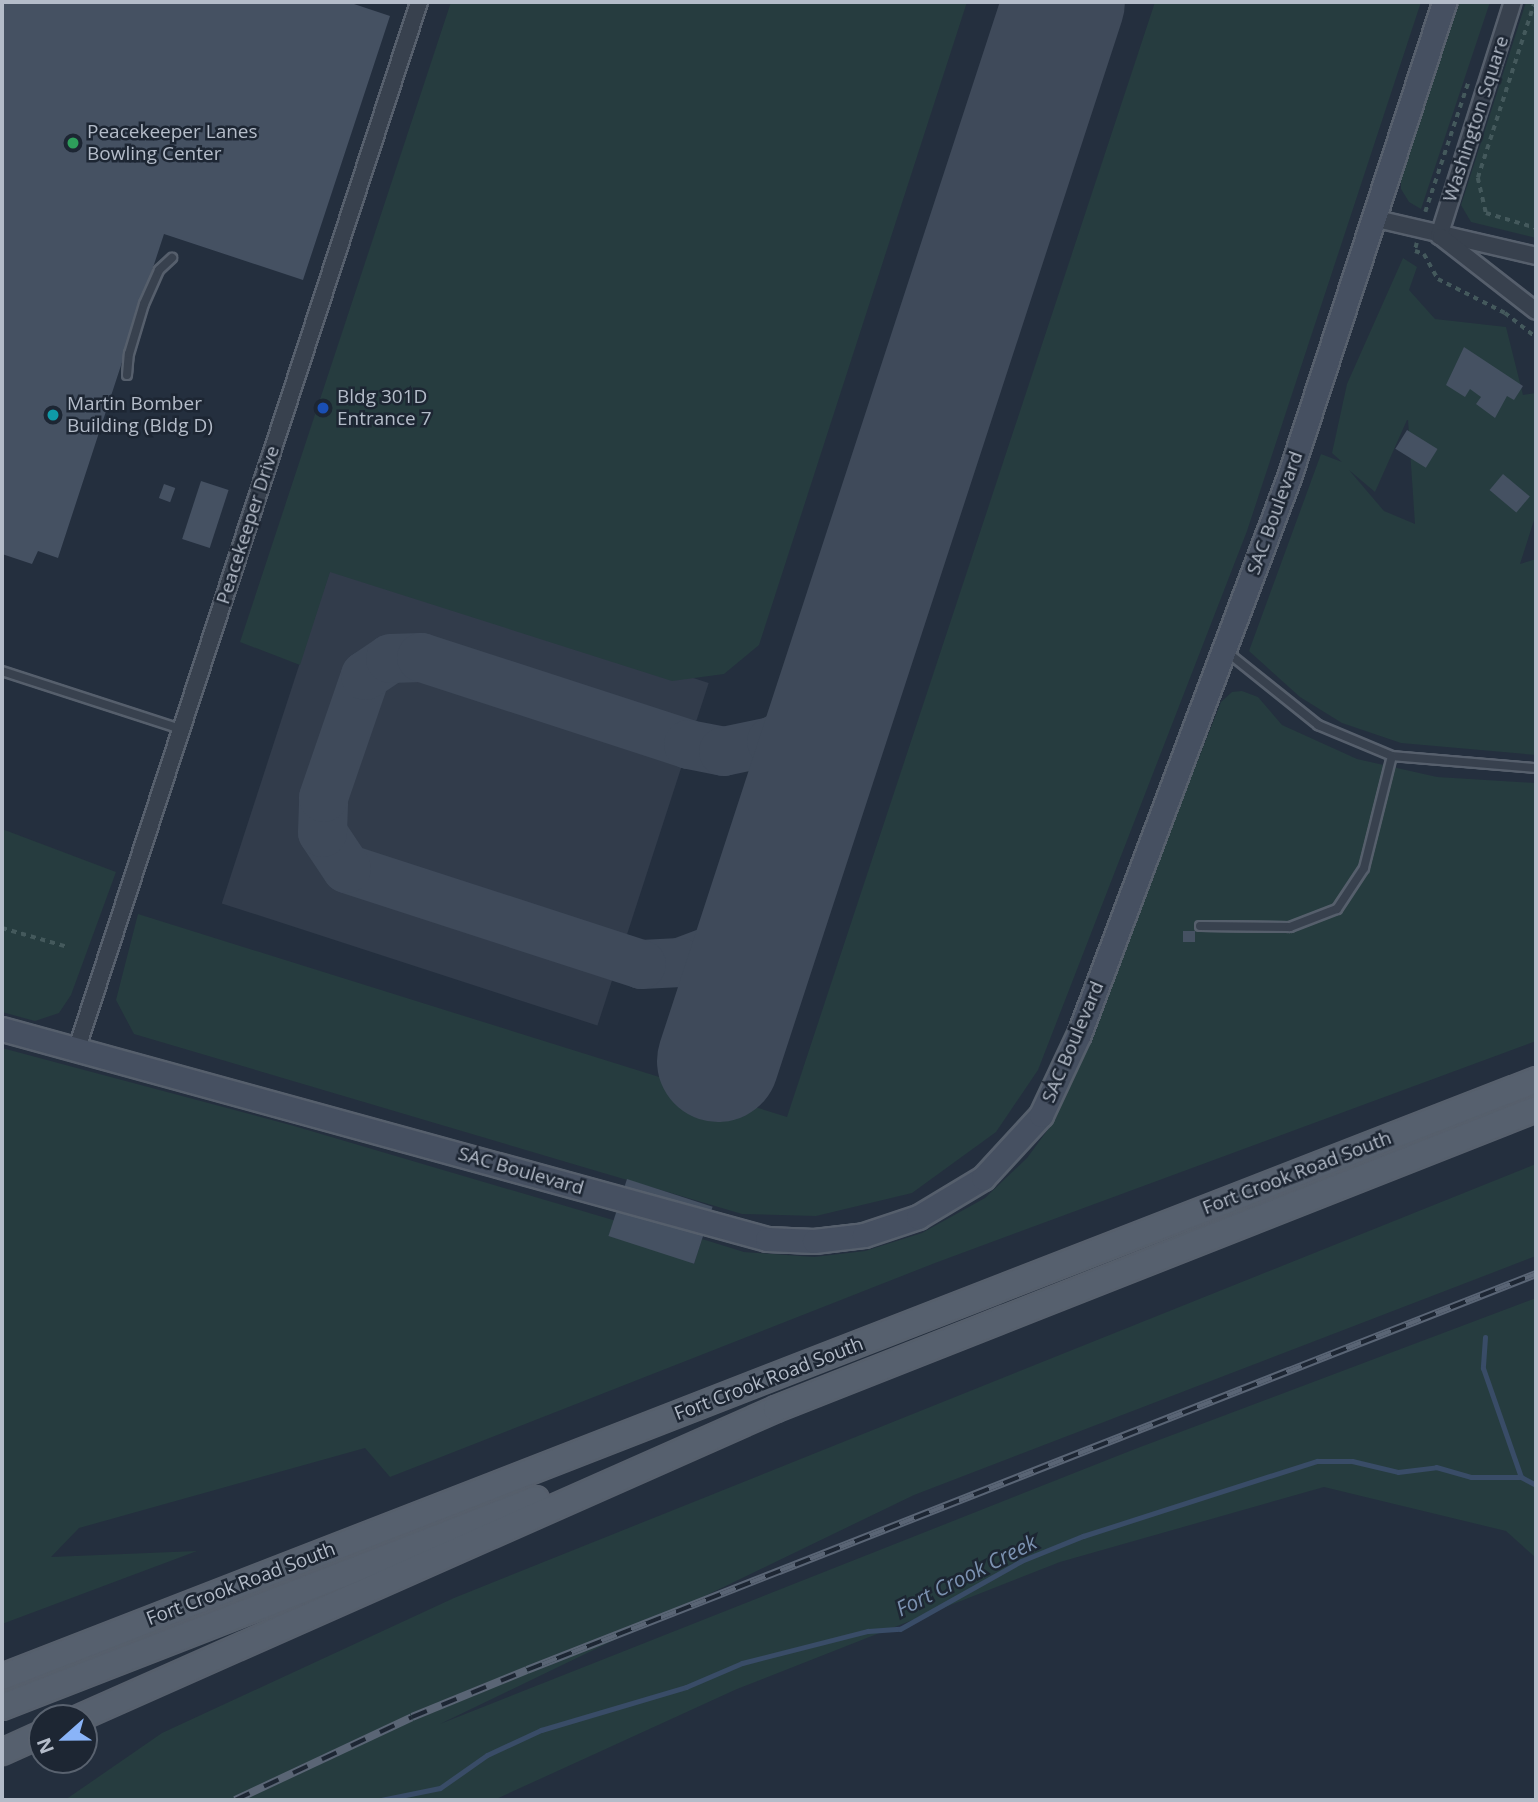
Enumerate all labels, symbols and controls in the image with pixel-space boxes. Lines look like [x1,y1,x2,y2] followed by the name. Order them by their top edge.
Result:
[1438,33,1514,205] street label: Washington Square
[87,121,258,165] place label: Peacekeeper Lanes Bowling Center
[65,135,81,151] marker: Peacekeeper Lanes Bowling Center
[337,386,432,430] place label: Bldg 301D Entrance 7
[67,393,213,437] place label: Martin Bomber Building (Bldg D)
[315,400,331,416] marker: Bldg 301D Entrance 7
[45,407,61,423] marker: Martin Bomber Building (Bldg D)
[212,443,284,607] street label: Peacekeeper Drive
[1242,448,1308,578] street label: SAC Boulevard
[1037,978,1109,1106] street label: SAC Boulevard
[1199,1126,1395,1220] street label: Fort Crook Road South
[456,1142,586,1200] street label: SAC Boulevard
[671,1332,867,1426] street label: Fort Crook Road South
[892,1529,1040,1621] water label: Fort Crook Creek
[143,1537,339,1631] street label: Fort Crook Road South
[28,1704,98,1774] north arrow
[30,1734,60,1758] text: N

